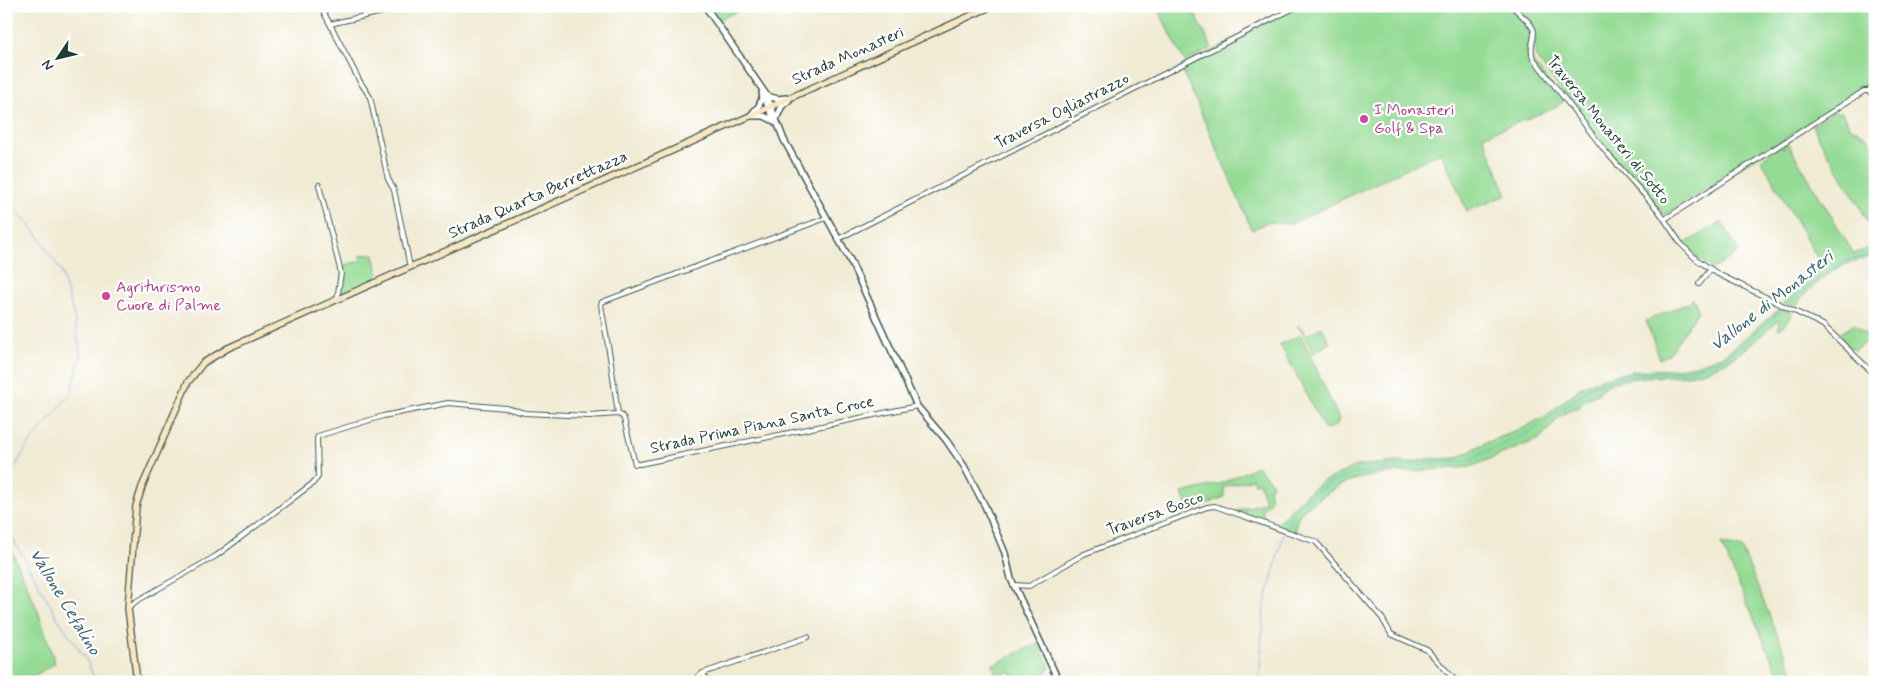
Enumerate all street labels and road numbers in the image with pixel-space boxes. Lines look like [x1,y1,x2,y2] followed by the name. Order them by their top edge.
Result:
[789,22,907,90] street label: Strada Monasteri
[1541,51,1675,209] street label: Traversa Monasteri di Sotto
[991,68,1133,154] street label: Traversa Ogliastrazzo
[445,146,631,244] street label: Strada Quarta Berrettazza
[648,391,876,459] street label: Strada Prima Piana Santa Croce
[1104,487,1206,541] street label: Traversa Bosco

